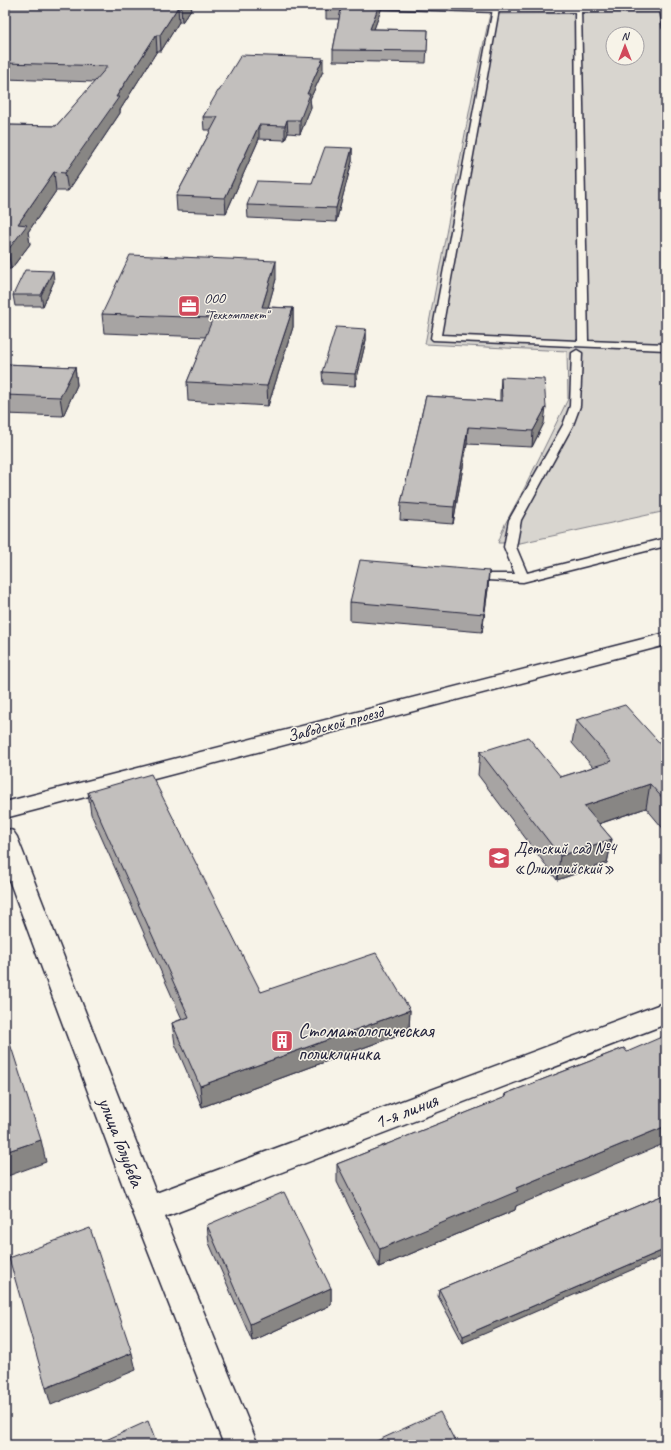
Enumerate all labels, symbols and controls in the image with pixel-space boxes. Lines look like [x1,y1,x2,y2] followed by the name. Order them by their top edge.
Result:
[605,26,645,66] north arrow
[622,29,631,43] text: N
[204,290,271,323] place label: ООО "Техкомплект"
[176,293,202,319] office icon: ООО "Техкомплект"
[285,701,387,747] street label: Заводской проезд
[514,838,618,879] place label: Детский сад №4 «Олимпийский»
[486,845,512,871] school or university icon: Детский сад №4 «Олимпийский»
[298,1018,435,1066] place label: Стоматологическая поликлиника
[269,1028,295,1054] building icon: Стоматологическая поликлиника
[371,1087,442,1134] street label: 1-я линия
[92,1093,150,1192] street label: улица Голубева

